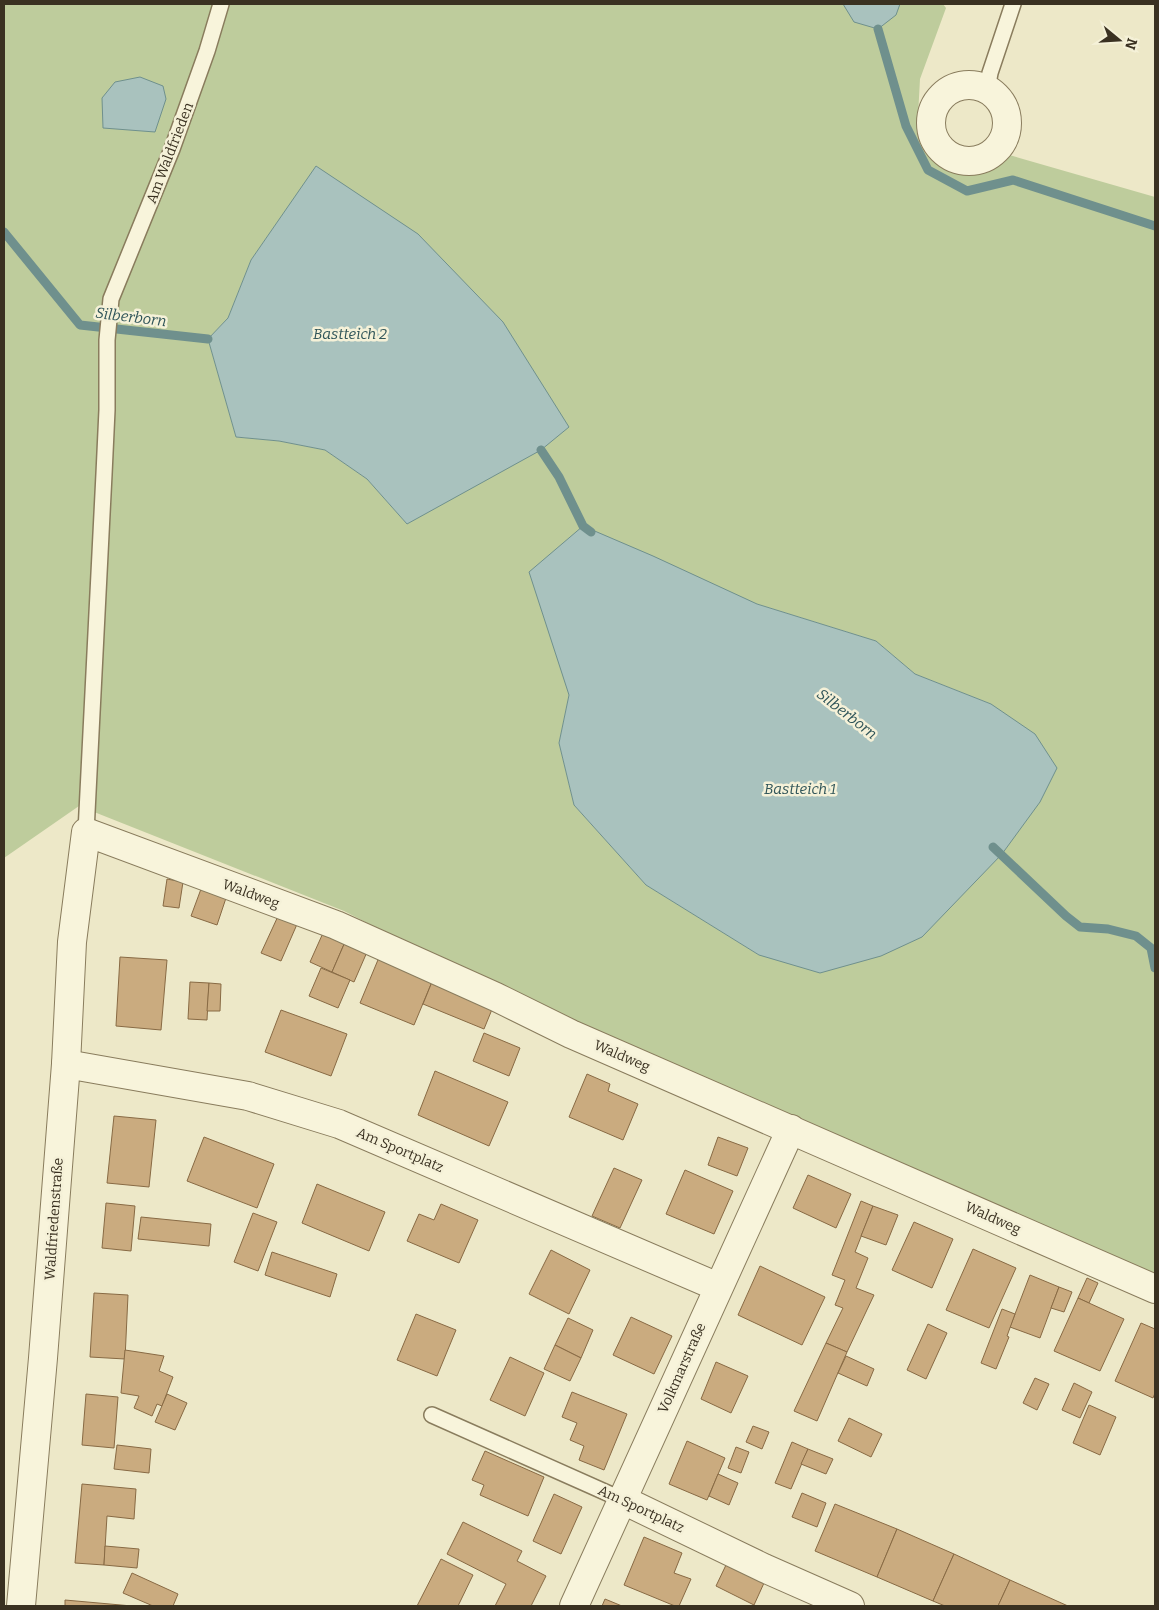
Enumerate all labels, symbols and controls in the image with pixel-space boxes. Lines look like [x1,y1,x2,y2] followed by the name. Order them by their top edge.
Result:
[1094,15,1144,65] north arrow
[1121,36,1141,52] text: N
[143,100,197,206] street label: Am Waldfrieden
[95,304,167,330] water label: Silberborn
[313,325,387,343] water label: Bastteich 2
[813,685,881,743] water label: Silberborn
[764,780,836,798] water label: Bastteich 1
[220,876,282,912] street label: Waldweg
[591,1037,653,1075] street label: Waldweg
[354,1124,446,1176] street label: Am Sportplatz
[41,1157,67,1281] street label: Waldfriedenstraße
[962,1198,1024,1238] street label: Waldweg
[654,1320,710,1416] street label: Volkmarstraße
[595,1482,687,1536] street label: Am Sportplatz

